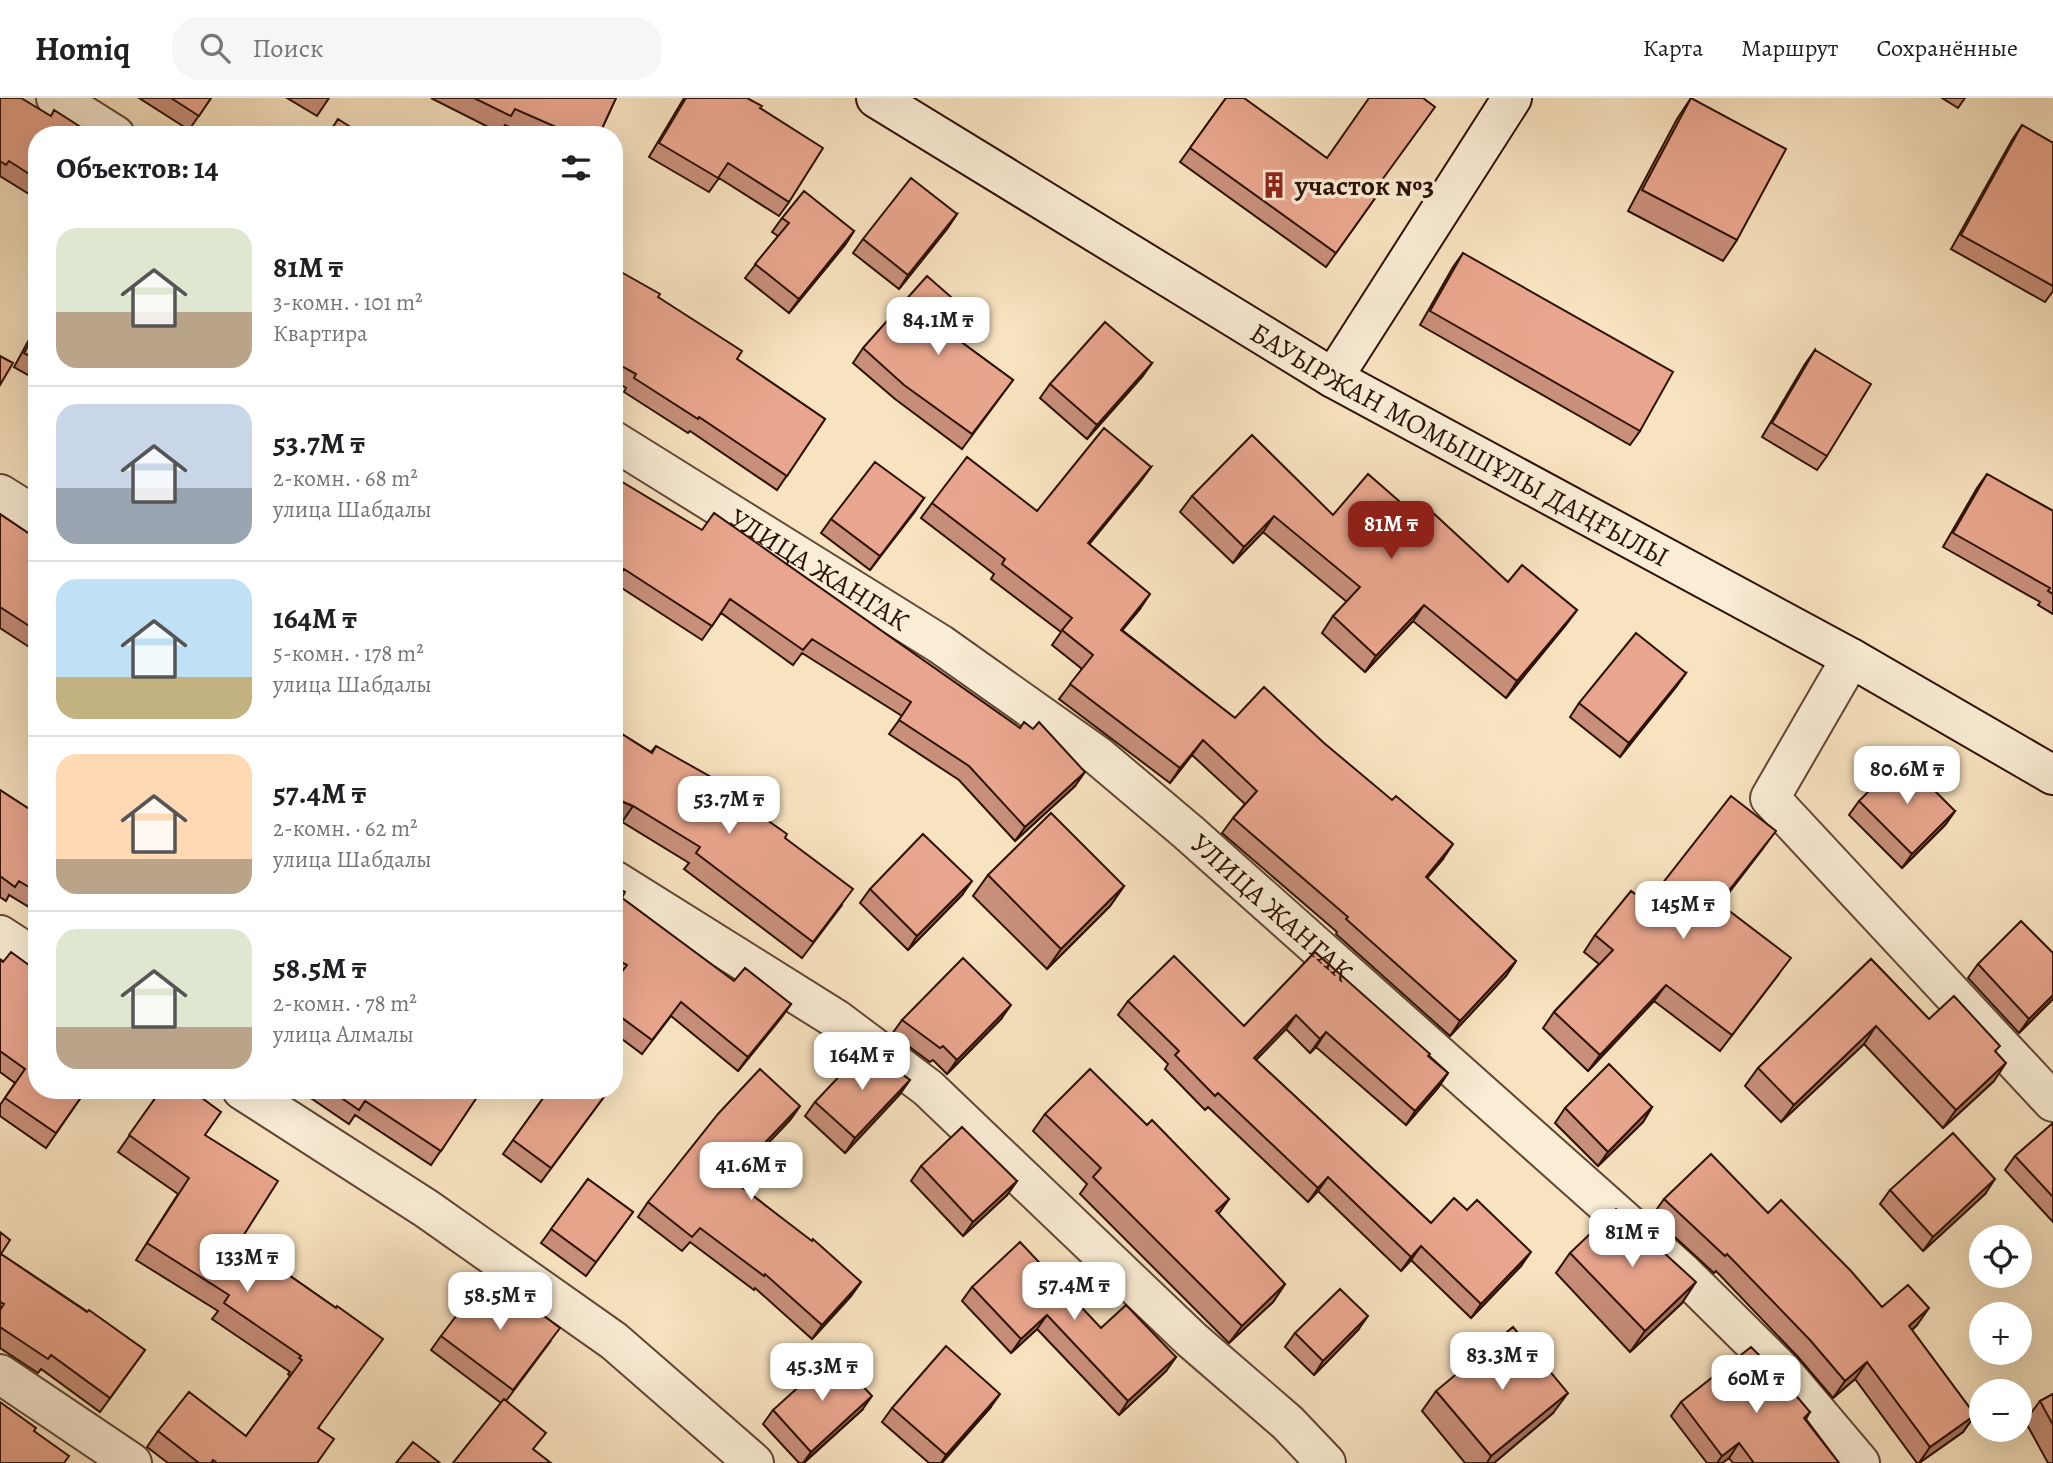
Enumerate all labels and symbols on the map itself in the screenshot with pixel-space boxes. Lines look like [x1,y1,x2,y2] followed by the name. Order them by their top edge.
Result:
[1294,167,1434,205] place label: участок №3
[1259,170,1289,200] building icon: участок №3
[873,298,1003,357] pin: 84.1M ₸
[1243,314,1676,576] street label: БАУЫРЖАН МОМЫШҰЛЫ ДАҢҒЫЛЫ
[722,499,916,640] street label: УЛИЦА ЖАНГАК
[1342,502,1440,561] pin: 81M ₸
[1842,746,1972,806] pin: 80.6M ₸
[664,776,794,836] pin: 53.7M ₸
[1182,825,1361,990] street label: УЛИЦА ЖАНГАК
[1626,882,1740,941] pin: 145M ₸
[805,1032,919,1092] pin: 164M ₸
[686,1142,816,1202] pin: 41.6M ₸
[1583,1210,1681,1269] pin: 81M ₸
[190,1234,304,1294] pin: 133M ₸
[1009,1262,1139,1322] pin: 57.4M ₸
[435,1272,565,1332] pin: 58.5M ₸
[1437,1332,1567,1392] pin: 83.3M ₸
[757,1344,887,1403] pin: 45.3M ₸
[1707,1356,1805,1415] pin: 60M ₸

